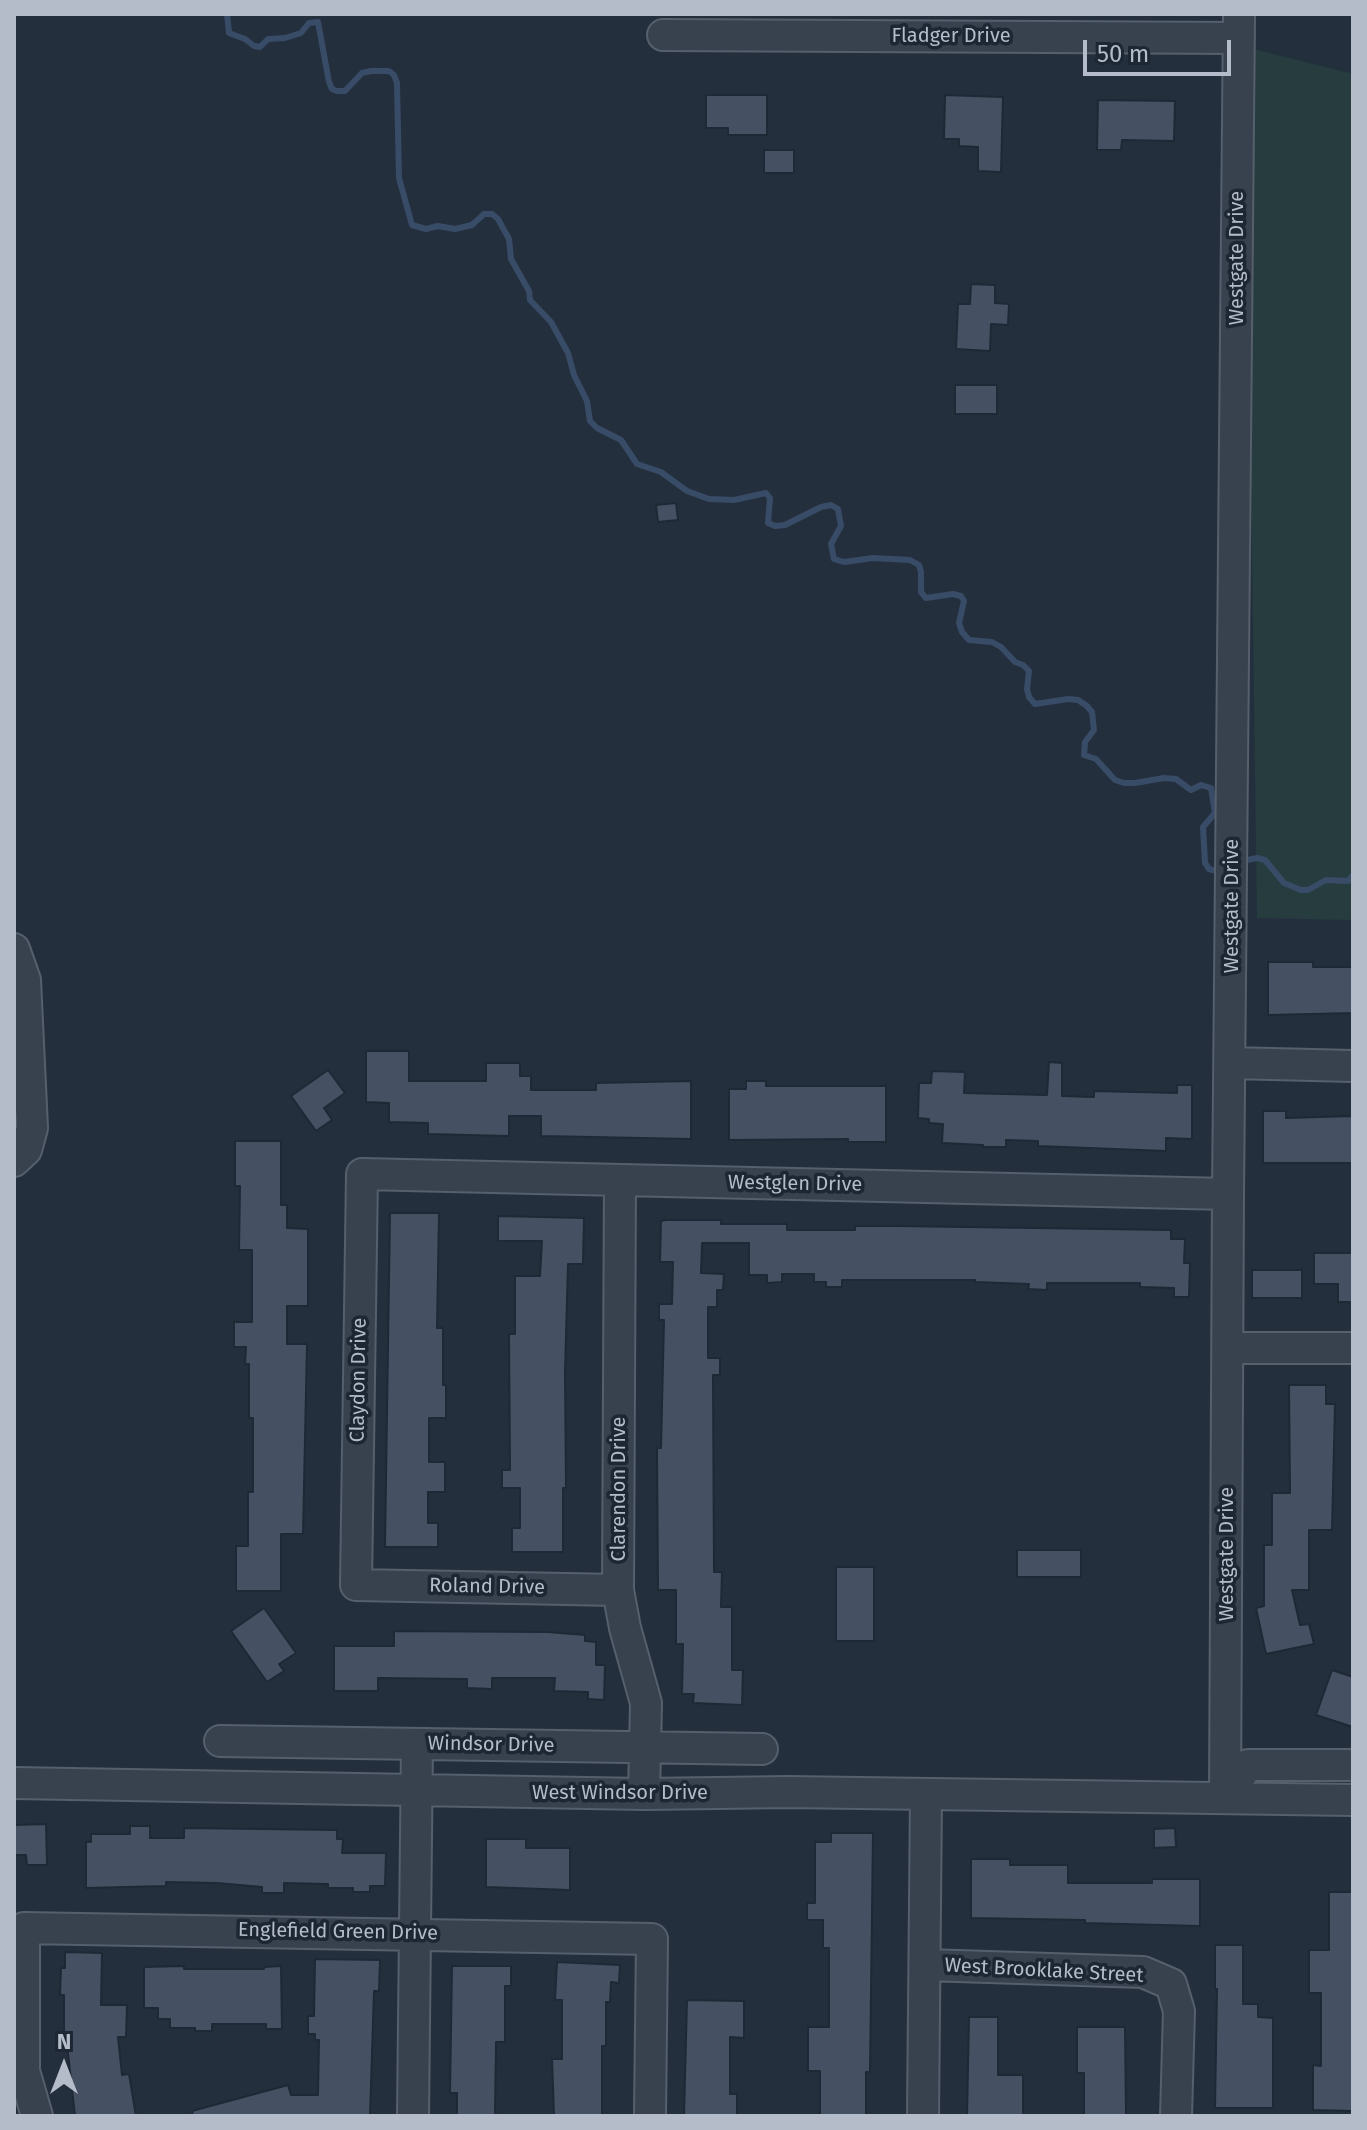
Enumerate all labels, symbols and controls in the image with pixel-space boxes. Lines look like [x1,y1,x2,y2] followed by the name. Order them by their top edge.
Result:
[891,24,1011,48] street label: Fladger Drive
[1087,24,1235,74] scale bar
[1097,40,1149,68] text: 50 m
[1225,191,1249,325] street label: Westgate Drive
[1220,839,1244,973] street label: Westgate Drive
[728,1171,862,1197] street label: Westglen Drive
[346,1317,372,1443] street label: Claydon Drive
[607,1417,631,1561] street label: Clarendon Drive
[1215,1487,1239,1621] street label: Westgate Drive
[429,1574,545,1600] street label: Roland Drive
[427,1732,555,1758] street label: Windsor Drive
[532,1781,708,1805] street label: West Windsor Drive
[238,1918,438,1946] street label: Englefield Green Drive
[944,1954,1144,1988] street label: West Brooklake Street
[24,2026,104,2106] north arrow
[57,2028,71,2055] text: N

